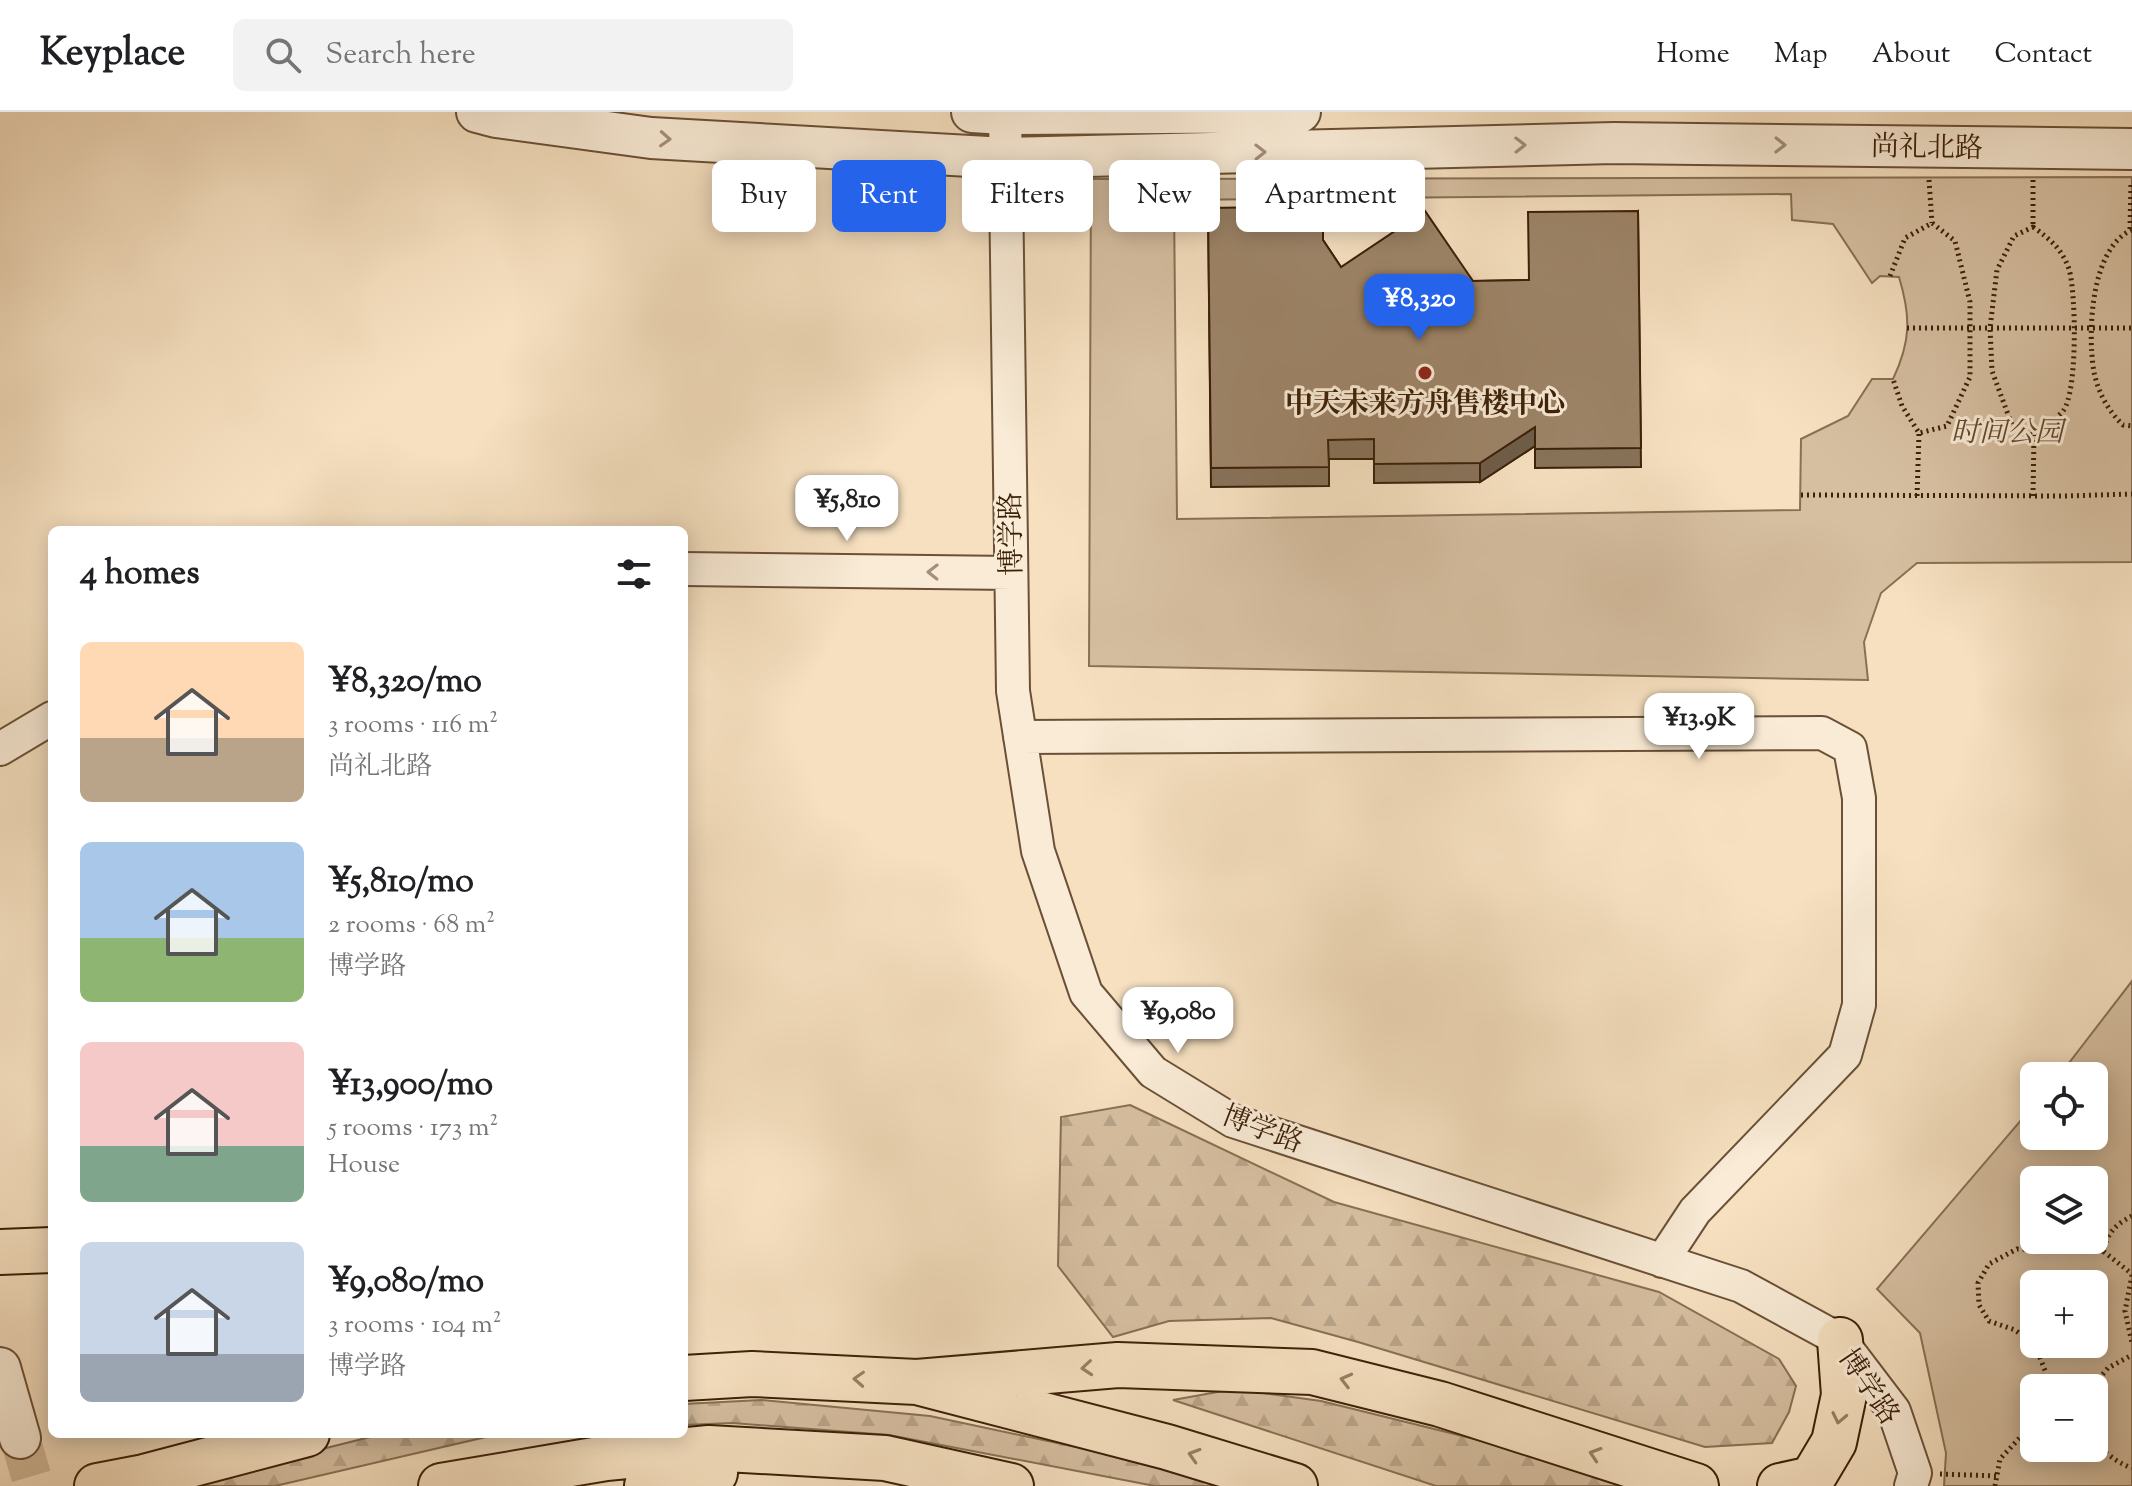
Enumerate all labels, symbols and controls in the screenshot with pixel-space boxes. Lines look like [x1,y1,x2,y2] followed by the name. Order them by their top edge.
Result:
[233,19,793,91] search box
[40,28,185,82] text: Keyplace
[261,33,305,77] icon: search
[325,34,476,77] text: Search here
[1656,35,1730,75] text: Home
[1774,35,1828,75] text: Map
[1872,35,1950,75] text: About
[1994,35,2092,75] text: Contact
[1871,128,1983,170] street label: 尚礼北路
[658,130,671,147] one-way arrow
[1774,136,1787,154] one-way arrow
[1514,137,1527,154] one-way arrow
[1254,143,1267,160] one-way arrow
[712,160,816,232] chip: Buy
[832,160,946,232] chip: Rent
[962,160,1093,232] chip: Filters
[1109,160,1220,232] chip: New
[1236,160,1425,232] chip: Apartment
[1354,274,1484,342] pin: ¥8,320
[1382,281,1456,318] text: ¥8,320
[1416,364,1434,382] marker: 中天未来方舟售楼中心
[1285,385,1565,425] place label: 中天未来方舟售楼中心
[1951,414,2067,454] park label: 时间公园
[782,475,912,543] pin: ¥5,810
[813,482,881,519] text: ¥5,810
[992,492,1034,576] street label: 博学路
[80,550,200,599] text: 4 homes
[612,552,656,596] icon: filters
[926,563,939,581] one-way arrow
[328,658,482,707] text: ¥8,320/mo
[144,674,240,770] icon: home
[1634,693,1764,761] pin: ¥13.9K
[1662,700,1736,737] text: ¥13.9K
[328,707,498,744] text: 3 rooms · 116 m²
[328,749,432,786] text: 尚礼北路
[328,858,474,907] text: ¥5,810/mo
[144,874,240,970] icon: home
[328,907,495,944] text: 2 rooms · 68 m²
[328,949,406,986] text: 博学路
[1113,987,1243,1055] pin: ¥9,080
[1140,994,1216,1031] text: ¥9,080
[328,1061,493,1110] text: ¥13,900/mo
[2020,1062,2108,1462] map controls
[2020,1062,2108,1150] button: locate
[144,1074,240,1170] icon: home
[1216,1097,1308,1165] street label: 博学路
[328,1110,498,1147] text: 5 rooms · 173 m²
[328,1147,400,1184] text: House
[2020,1166,2108,1254] button: layers
[328,1258,484,1307] text: ¥9,080/mo
[2020,1270,2108,1358] button: +
[144,1274,240,1370] icon: home
[328,1307,502,1344] text: 3 rooms · 104 m²
[1827,1342,1908,1434] street label: 博学路
[328,1349,406,1386] text: 博学路
[1080,1359,1093,1376] one-way arrow
[852,1371,865,1388] one-way arrow
[1339,1373,1353,1390] one-way arrow
[2020,1374,2108,1462] button: −
[1831,1410,1848,1424] one-way arrow
[1589,1447,1603,1463] one-way arrow
[1187,1448,1201,1464] one-way arrow

